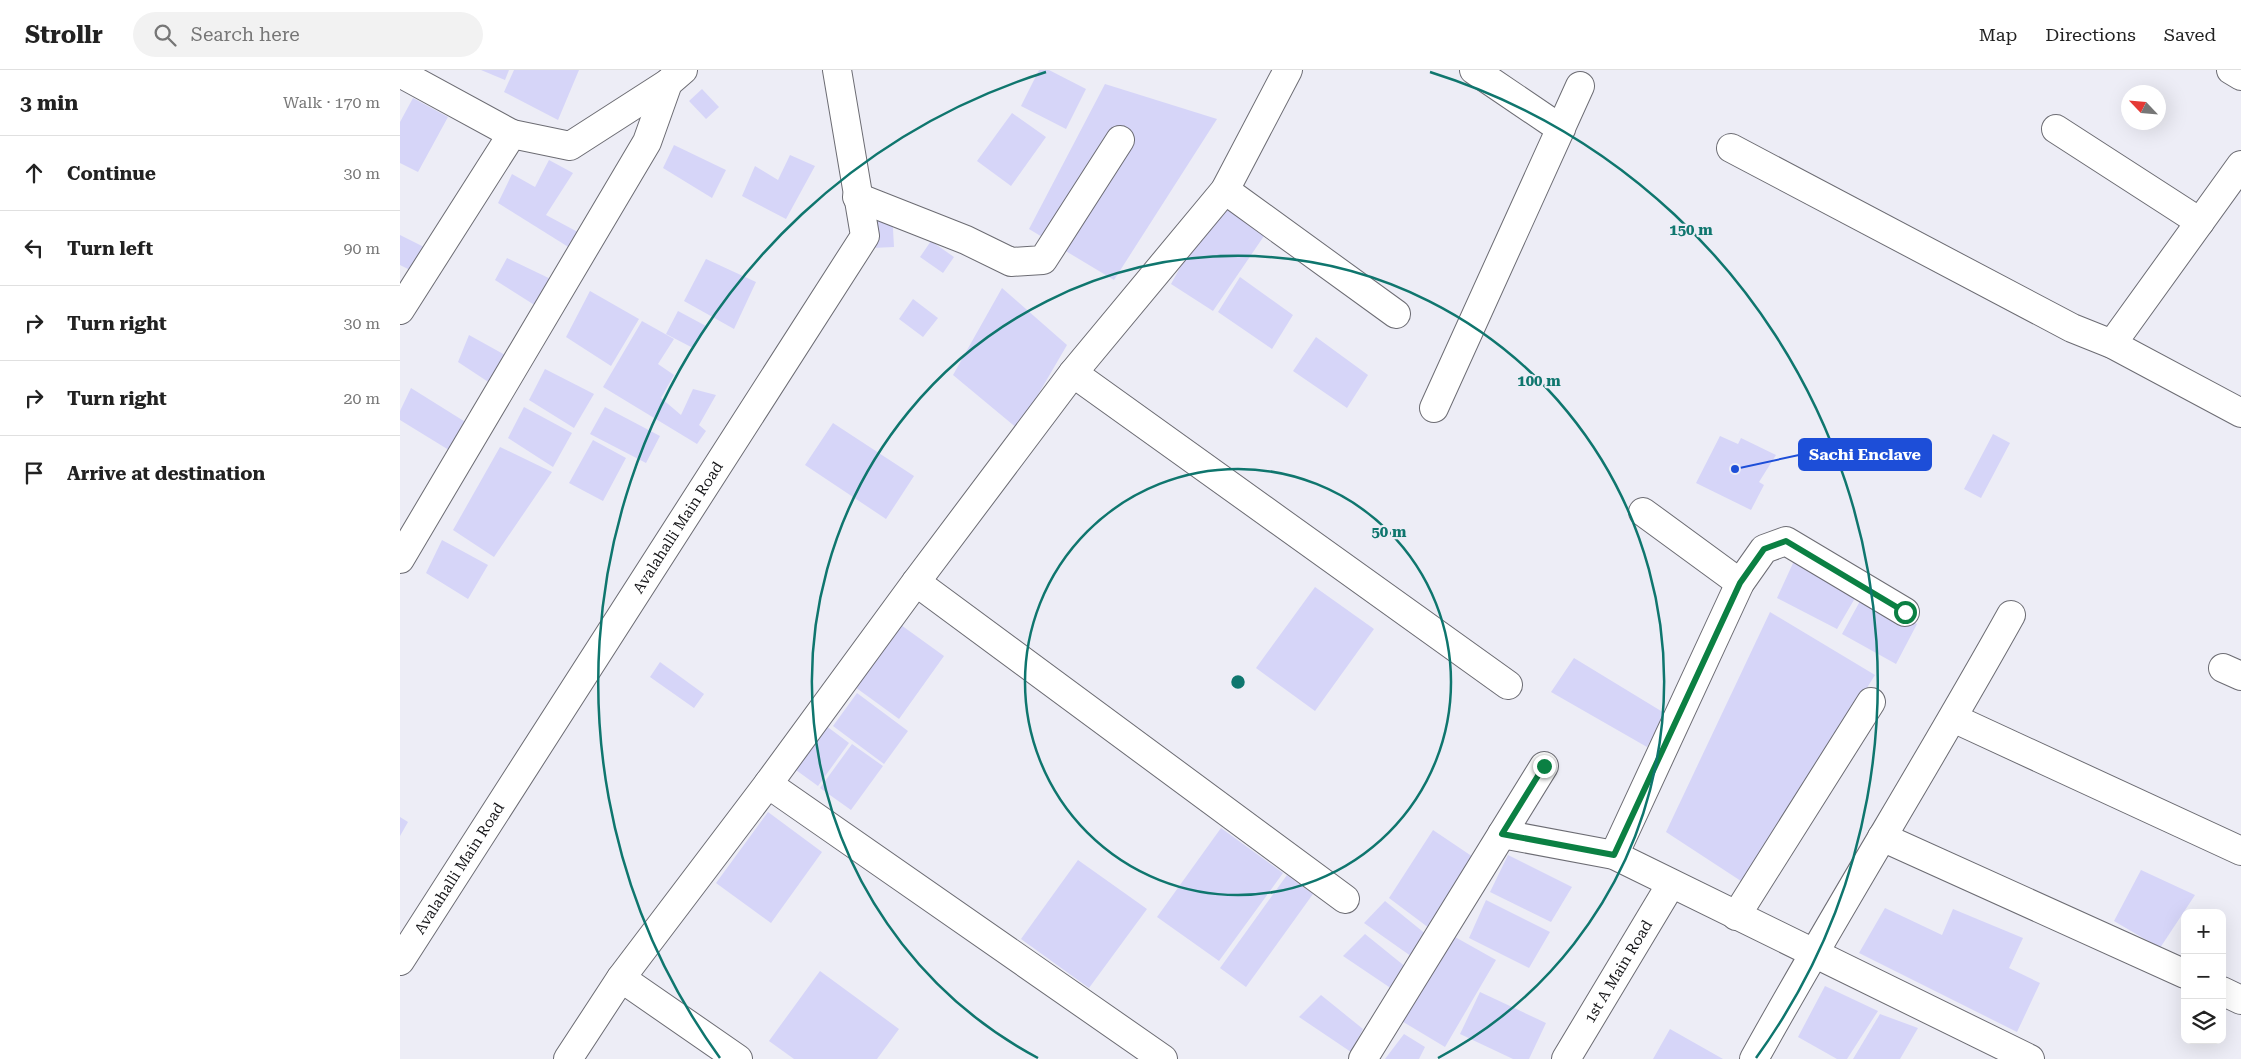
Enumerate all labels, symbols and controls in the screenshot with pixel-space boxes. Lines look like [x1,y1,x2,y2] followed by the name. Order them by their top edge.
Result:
[133,12,483,57] search box
[25,21,103,49] text: Strollr
[151,21,179,49] icon: search
[191,23,300,46] text: Search here
[1979,24,2017,45] text: Map
[2045,24,2136,45] text: Directions
[2164,24,2216,45] text: Saved
[2121,85,2166,130] north arrow
[20,91,78,115] text: 3 min
[283,93,380,112] text: Walk · 170 m
[20,159,48,187] icon: ahead
[67,162,156,185] text: Continue
[343,164,380,183] text: 30 m
[1669,221,1713,239] text: 150 m
[20,234,48,262] icon: left
[67,237,153,260] text: Turn left
[343,239,380,258] text: 90 m
[20,309,48,337] icon: right
[67,312,167,335] text: Turn right
[343,314,380,333] text: 30 m
[1517,372,1561,390] text: 100 m
[20,384,48,412] icon: right
[67,387,167,410] text: Turn right
[343,389,380,408] text: 20 m
[1799,439,1931,470] callout: Sachi Enclave
[1809,445,1921,464] text: Sachi Enclave
[629,458,727,597] street label: Avalahalli Main Road
[20,459,48,487] icon: arrive
[67,462,265,485] text: Arrive at destination
[1371,523,1407,541] text: 50 m
[1894,601,1917,624] route start
[1229,673,1247,691] centre of rings
[1533,755,1556,778] route end
[411,799,508,937] street label: Avalahalli Main Road
[2181,909,2226,1044] map controls
[2181,909,2226,954] button: +
[1581,917,1656,1026] street label: 1st A Main Road
[2181,954,2226,999] button: −
[2181,999,2226,1044] button: layers

